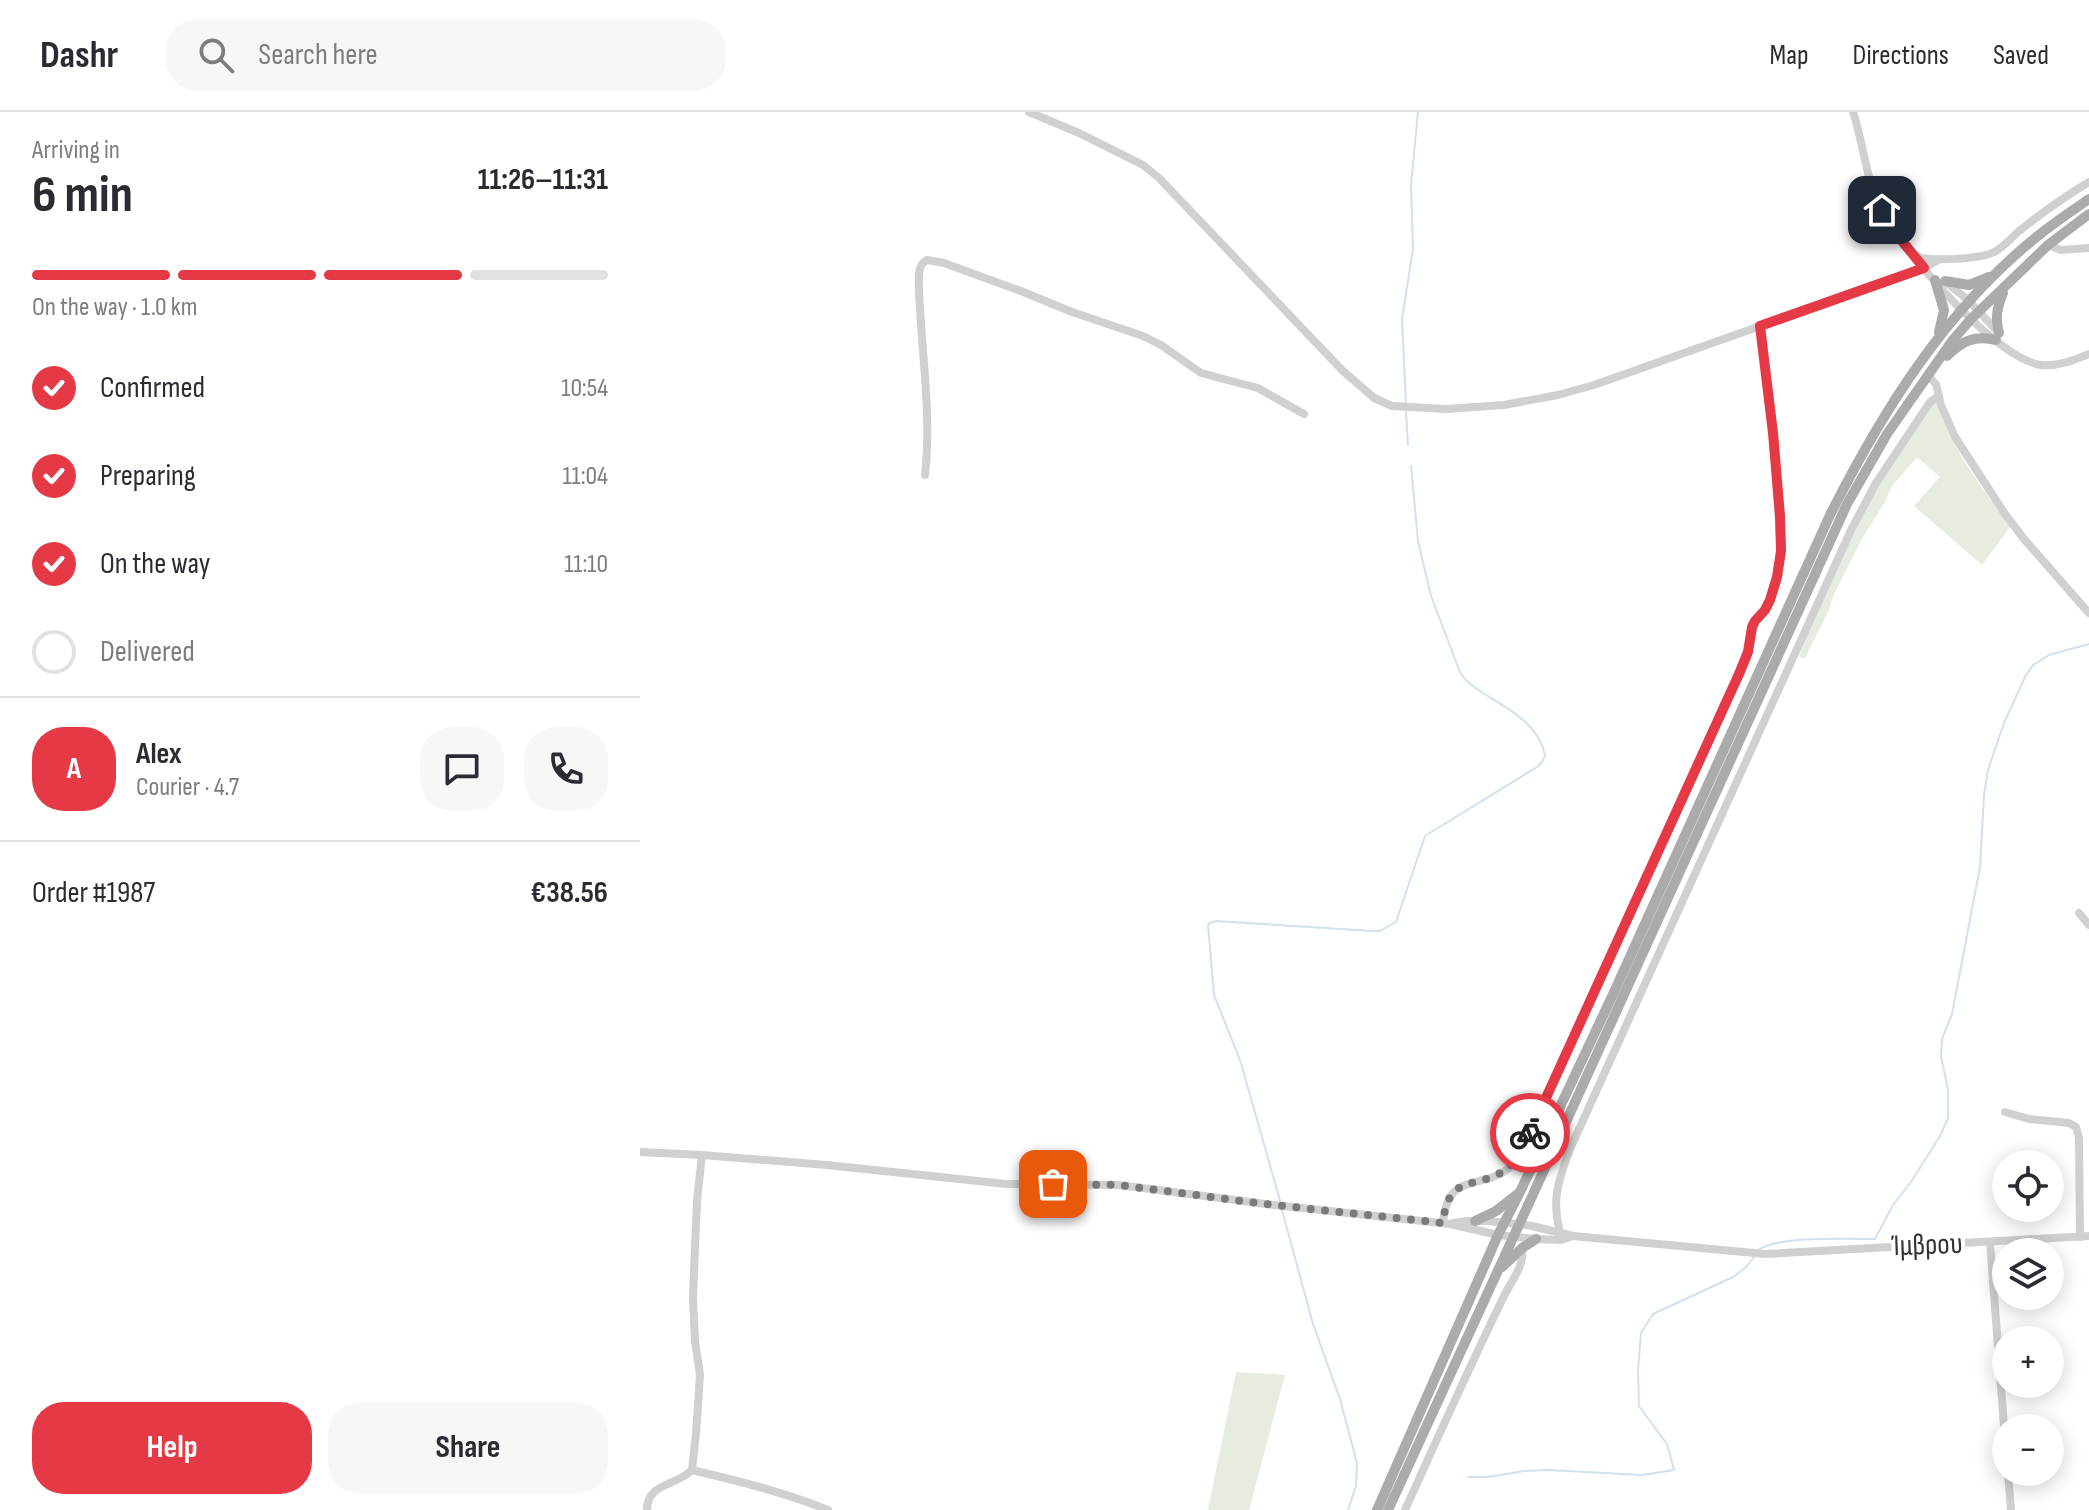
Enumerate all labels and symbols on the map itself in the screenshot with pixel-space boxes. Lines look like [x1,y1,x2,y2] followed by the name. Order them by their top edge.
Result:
[1848,176,1916,244] pin
[1490,1093,1570,1173] courier
[1019,1150,1087,1218] pin
[1890,1226,1963,1264] street label: Ίμβρου

